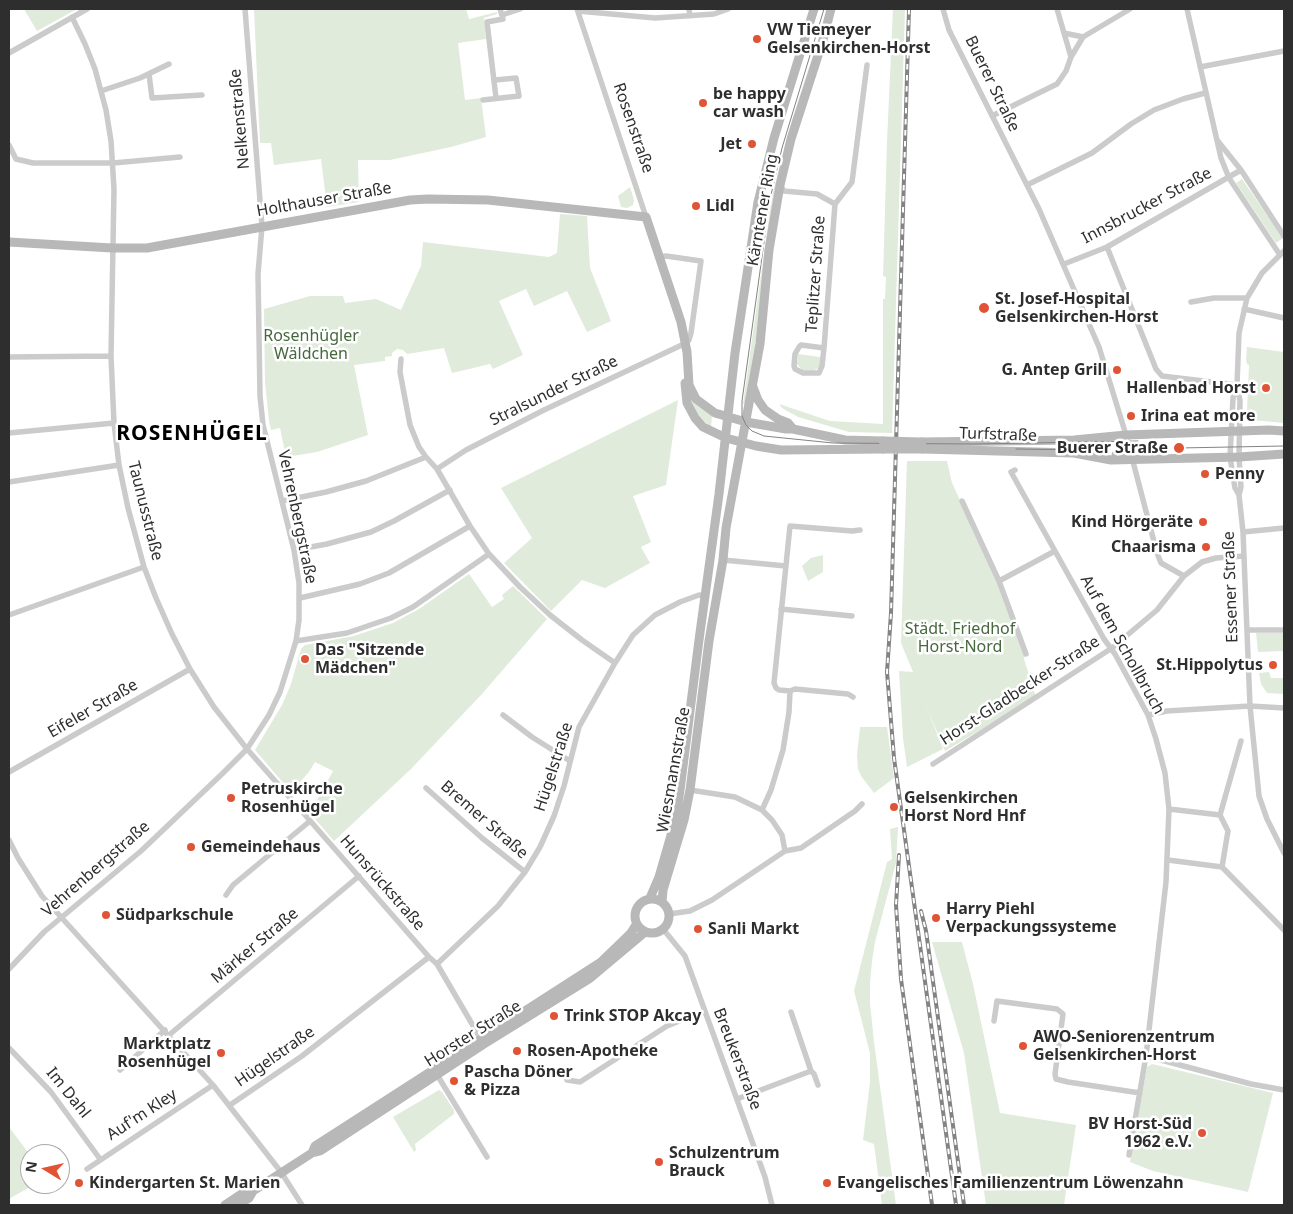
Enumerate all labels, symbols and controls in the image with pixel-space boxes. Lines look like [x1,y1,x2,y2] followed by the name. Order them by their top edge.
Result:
[767,20,931,58] place label: VW Tiemeyer Gelsenkirchen-Horst
[751,33,763,45] marker: VW Tiemeyer Gelsenkirchen-Horst
[961,33,1023,135] street label: Buerer Straße
[226,68,254,170] street label: Nelkenstraße
[609,80,657,176] street label: Rosenstraße
[713,84,786,122] place label: be happy car wash
[697,97,709,109] marker: be happy car wash
[720,134,742,154] place label: Jet
[746,138,758,150] marker: Jet
[744,152,782,268] street label: Kärntener Ring
[1079,164,1215,248] street label: Innsbrucker Straße
[255,179,393,221] street label: Holthauser Straße
[706,196,735,216] place label: Lidl
[690,200,702,212] marker: Lidl
[802,215,830,333] street label: Teplitzer Straße
[995,289,1159,327] place label: St. Josef-Hospital Gelsenkirchen-Horst
[977,301,991,315] marker: St. Josef-Hospital Gelsenkirchen-Horst
[263,326,359,364] park label: Rosenhügler Wäldchen
[487,352,621,430] street label: Stralsunder Straße
[1001,360,1107,380] place label: G. Antep Grill
[1111,364,1123,376] marker: G. Antep Grill
[1126,378,1256,398] place label: Hallenbad Horst
[1260,382,1272,394] marker: Hallenbad Horst
[1141,406,1256,426] place label: Irina eat more
[1125,410,1137,422] marker: Irina eat more
[115,421,269,447] district label: ROSENHÜGEL
[959,424,1037,446] street label: Turfstraße
[1057,438,1168,458] place label: Buerer Straße
[1172,441,1186,455] marker: Buerer Straße
[273,448,321,586] street label: Vehrenbergstraße
[123,459,167,563] street label: Taunusstraße
[1215,464,1264,484] place label: Penny
[1199,468,1211,480] marker: Penny
[1071,512,1193,532] place label: Kind Hörgeräte
[1197,516,1209,528] marker: Kind Hörgeräte
[1219,531,1243,643] street label: Essener Straße
[1111,537,1196,557] place label: Chaarisma
[1200,541,1212,553] marker: Chaarisma
[1076,572,1168,718] street label: Auf dem Schollbruch
[905,619,1015,657] park label: Städt. Friedhof Horst-Nord
[937,632,1103,750] street label: Horst-Gladbecker-Straße
[315,640,424,678] place label: Das "Sitzende Mädchen"
[299,653,311,665] marker: Das "Sitzende Mädchen"
[1156,655,1263,675] place label: St.Hippolytus
[1267,659,1279,671] marker: St.Hippolytus
[45,676,141,742] street label: Eifeler Straße
[653,706,695,834] street label: Wiesmannstraße
[531,720,577,814] street label: Hügelstraße
[436,777,532,863] street label: Bremer Straße
[241,779,343,817] place label: Petruskirche Rosenhügel
[904,788,1025,826] place label: Gelsenkirchen Horst Nord Hnf
[225,792,237,804] marker: Petruskirche Rosenhügel
[888,801,900,813] marker: Gelsenkirchen Horst Nord Hnf
[38,817,154,921] street label: Vehrenbergstraße
[335,831,429,935] street label: Hunsrückstraße
[201,837,321,857] place label: Gemeindehaus
[185,841,197,853] marker: Gemeindehaus
[946,899,1116,937] place label: Harry Piehl Verpackungssysteme
[208,904,302,988] street label: Märker Straße
[116,905,234,925] place label: Südparkschule
[100,909,112,921] marker: Südparkschule
[930,912,942,924] marker: Harry Piehl Verpackungssysteme
[708,919,799,939] place label: Sanli Markt
[692,923,704,935] marker: Sanli Markt
[421,997,525,1071] street label: Horster Straße
[709,1005,765,1113] street label: Breukerstraße
[564,1006,701,1026] place label: Trink STOP Akcay
[548,1010,560,1022] marker: Trink STOP Akcay
[232,1023,318,1091] street label: Hügelstraße
[1033,1027,1215,1065] place label: AWO-Seniorenzentrum Gelsenkirchen-Horst
[117,1034,211,1072] place label: Marktplatz Rosenhügel
[1017,1040,1029,1052] marker: AWO-Seniorenzentrum Gelsenkirchen-Horst
[527,1041,658,1061] place label: Rosen-Apotheke
[511,1045,523,1057] marker: Rosen-Apotheke
[215,1047,227,1059] marker: Marktplatz Rosenhügel
[464,1062,573,1100] place label: Pascha Döner & Pizza
[42,1064,94,1122] street label: Im Dahl
[448,1075,460,1087] marker: Pascha Döner & Pizza
[103,1085,181,1145] street label: Auf'm Kley
[1088,1114,1192,1152] place label: BV Horst-Süd 1962 e.V.
[1196,1127,1208,1139] marker: BV Horst-Süd 1962 e.V.
[669,1143,780,1181] place label: Schulzentrum Brauck
[20,1144,70,1194] north arrow
[653,1156,665,1168] marker: Schulzentrum Brauck
[20,1160,41,1174] text: N
[89,1173,280,1193] place label: Kindergarten St. Marien
[837,1173,1184,1193] place label: Evangelisches Familienzentrum Löwenzahn
[73,1177,85,1189] marker: Kindergarten St. Marien
[821,1177,833,1189] marker: Evangelisches Familienzentrum Löwenzahn

